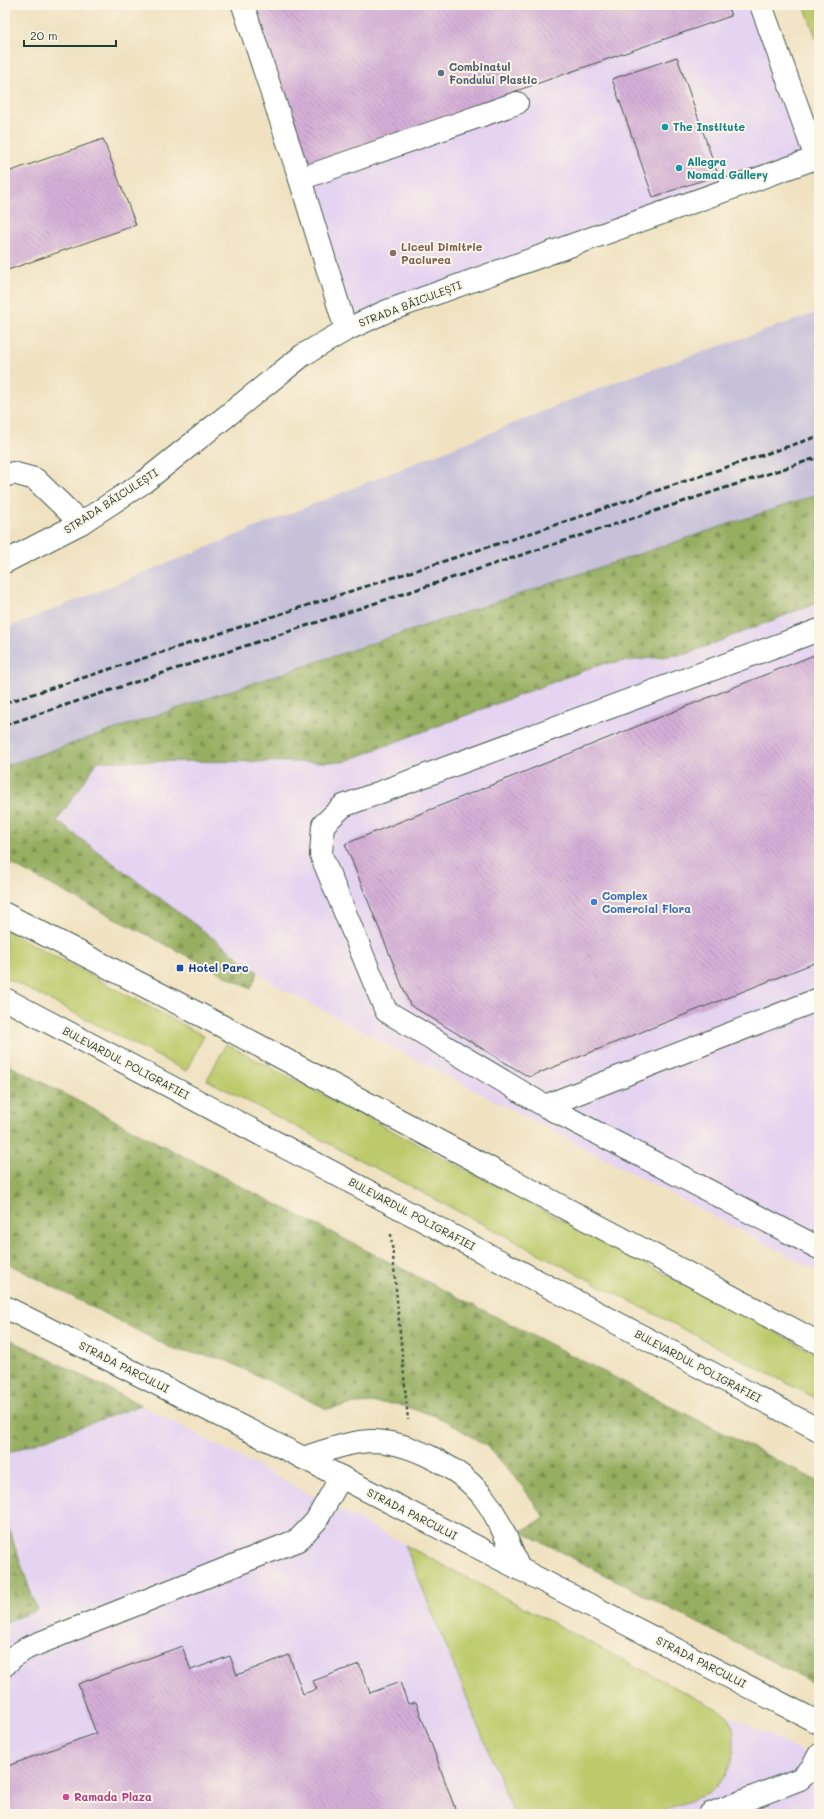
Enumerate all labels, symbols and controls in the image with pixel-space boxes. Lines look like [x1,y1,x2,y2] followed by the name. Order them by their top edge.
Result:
[24,22,116,48] scale bar
[30,27,58,43] text: 20 m
[449,59,538,87] place label: Combinatul Fondului Plastic
[436,68,446,78] marker: Combinatul Fondului Plastic
[673,119,746,134] place label: The Institute
[660,122,670,132] marker: The Institute
[687,154,768,182] place label: Allegra Nomad Gallery
[674,163,684,173] marker: Allegra Nomad Gallery
[401,239,483,267] place label: Liceul Dimitrie Paciurea
[388,248,398,258] marker: Liceul Dimitrie Paciurea
[356,277,464,331] street label: STRADA BĂICULEȘTI
[61,464,161,537] street label: STRADA BĂICULEȘTI
[602,888,691,916] place label: Complex Comercial Flora
[589,897,599,907] marker: Complex Comercial Flora
[188,960,249,975] place label: Hotel Parc
[175,963,185,973] marker: Hotel Parc
[60,1023,192,1102] street label: BULEVARDUL POLIGRAFIEI
[346,1174,478,1253] street label: BULEVARDUL POLIGRAFIEI
[632,1326,764,1405] street label: BULEVARDUL POLIGRAFIEI
[77,1337,172,1396] street label: STRADA PARCULUI
[365,1484,460,1543] street label: STRADA PARCULUI
[654,1632,749,1691] street label: STRADA PARCULUI
[74,1789,152,1804] place label: Ramada Plaza
[61,1792,71,1802] marker: Ramada Plaza

